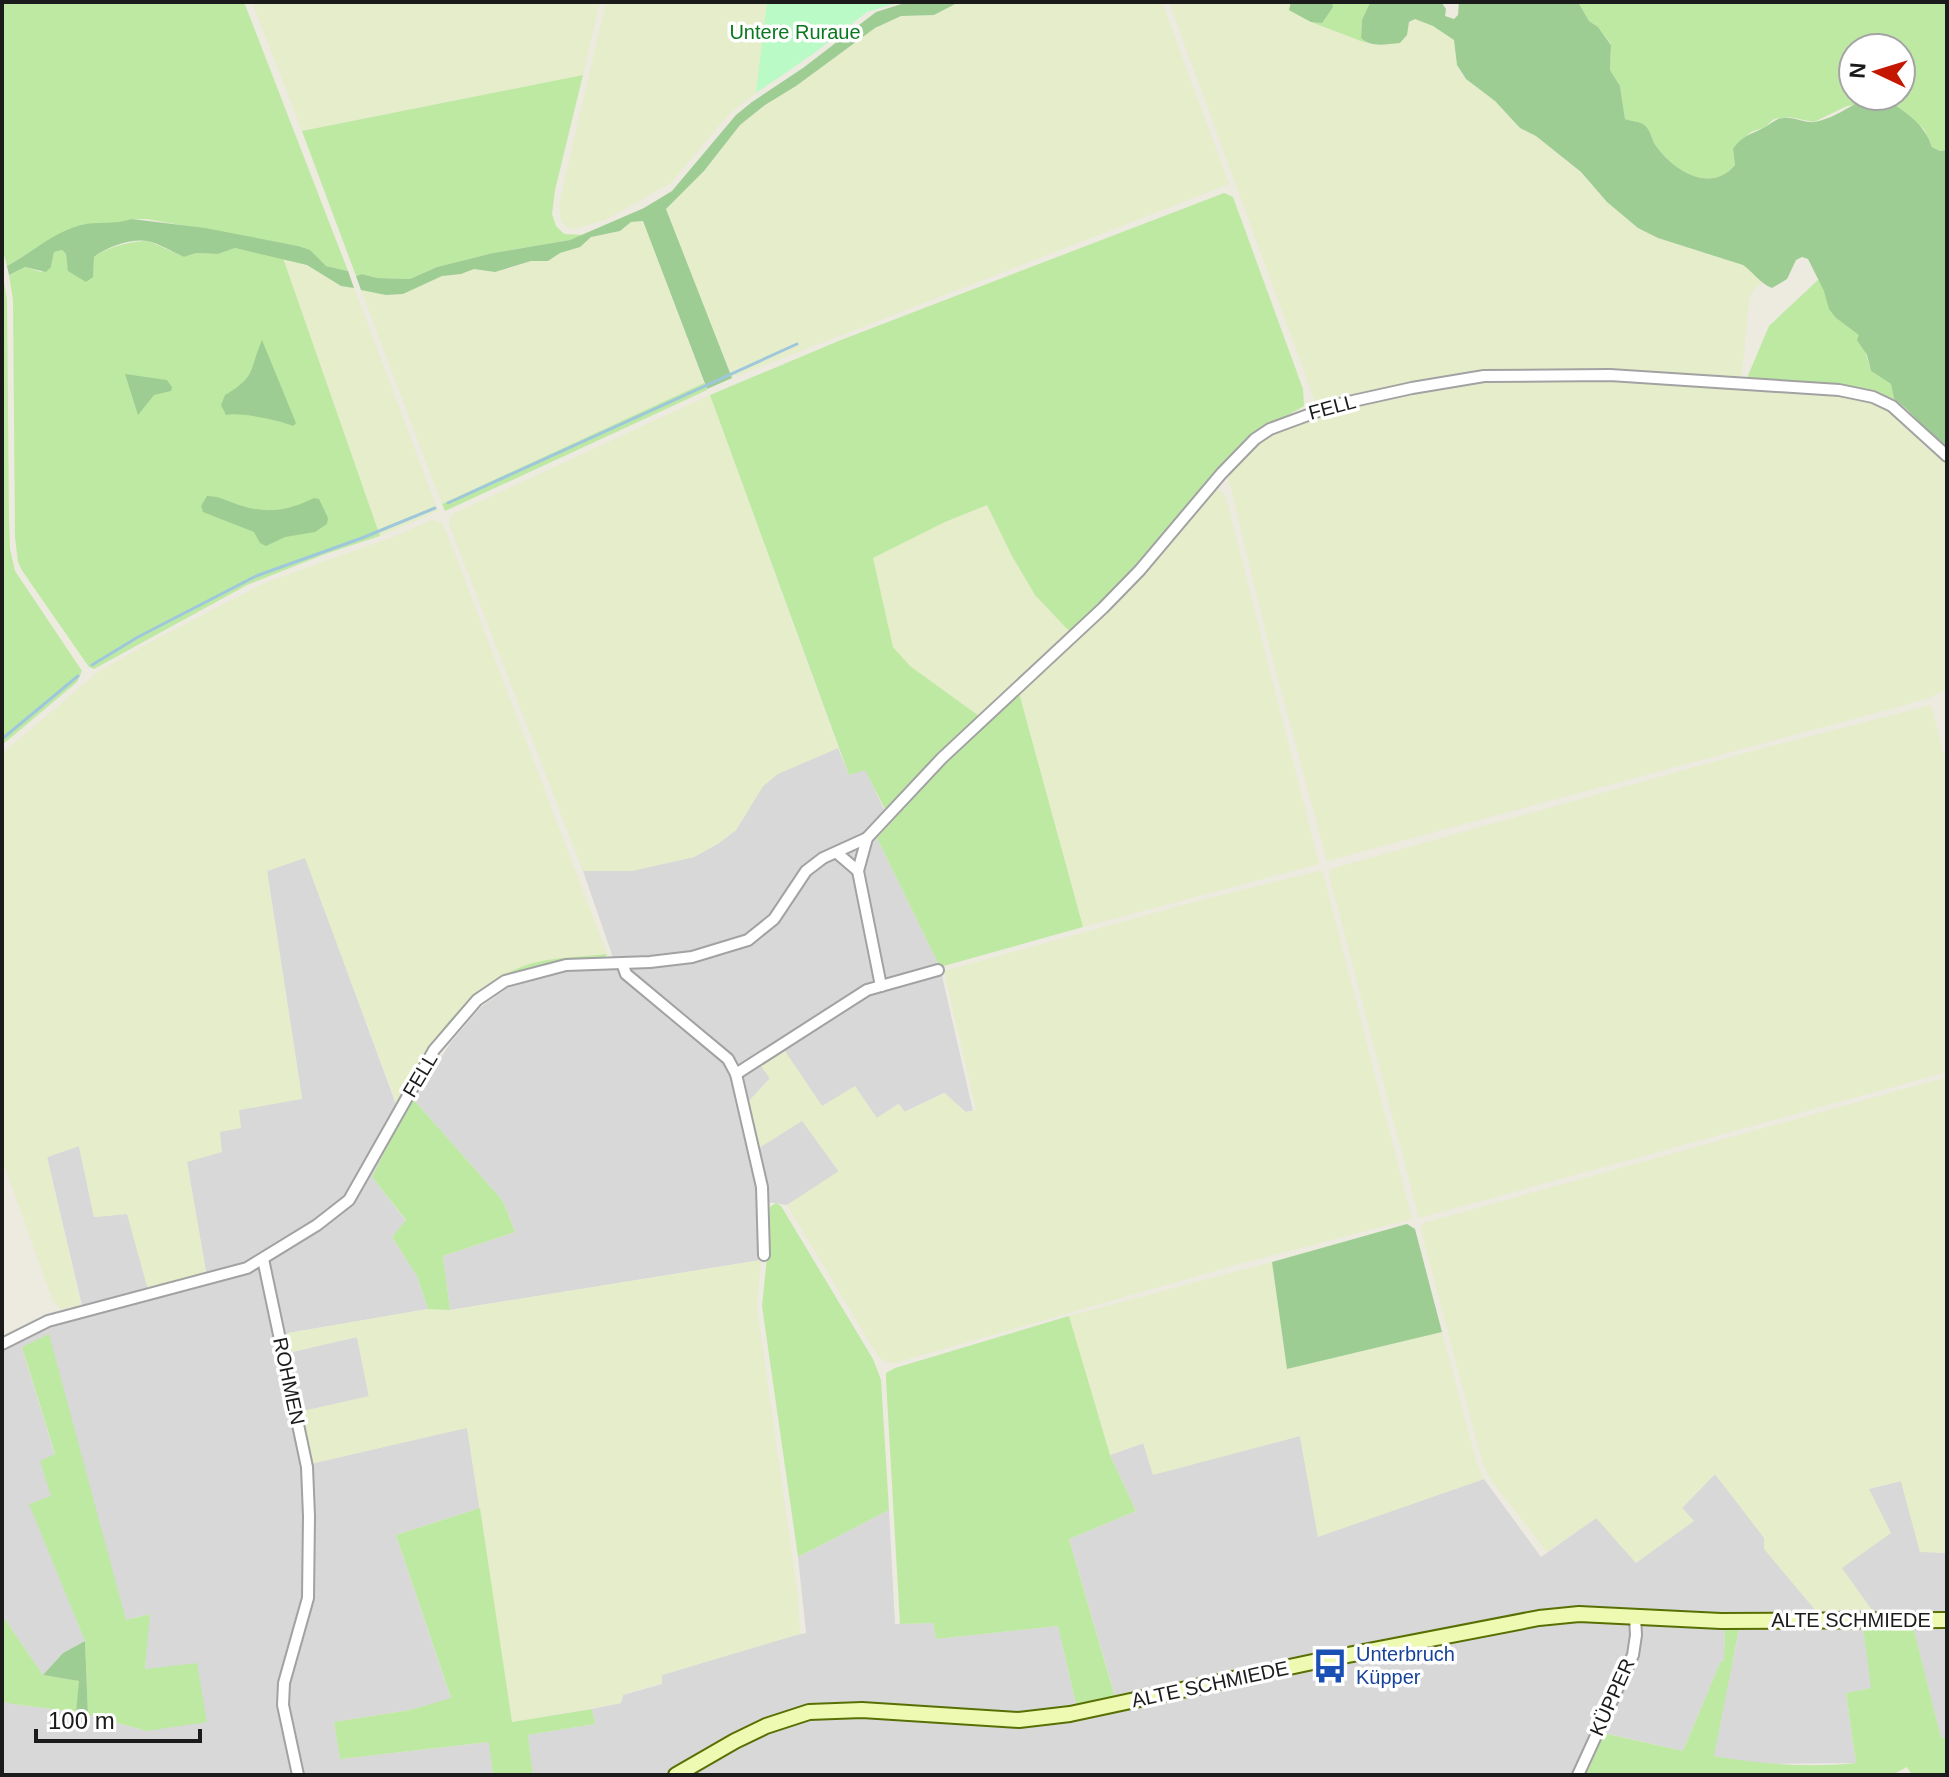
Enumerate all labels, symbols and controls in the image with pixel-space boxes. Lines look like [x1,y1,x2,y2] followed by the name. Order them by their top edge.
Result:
[729,21,861,43] park label: Untere Ruraue
[1837,32,1917,112] north arrow
[1845,62,1871,79] text: N
[1306,390,1358,424] street label: FELL
[398,1049,442,1101] street label: FELL
[269,1335,309,1427] street label: ROHMEN
[1771,1609,1931,1631] street label: ALTE SCHMIEDE
[1356,1643,1455,1688] place label: Unterbruch Küpper
[1311,1647,1349,1685] bus stop icon: Unterbruch Küpper
[1585,1655,1639,1739] street label: KÜPPER
[1130,1657,1290,1711] street label: ALTE SCHMIEDE
[36,1693,200,1743] scale bar
[48,1707,115,1734] text: 100 m

